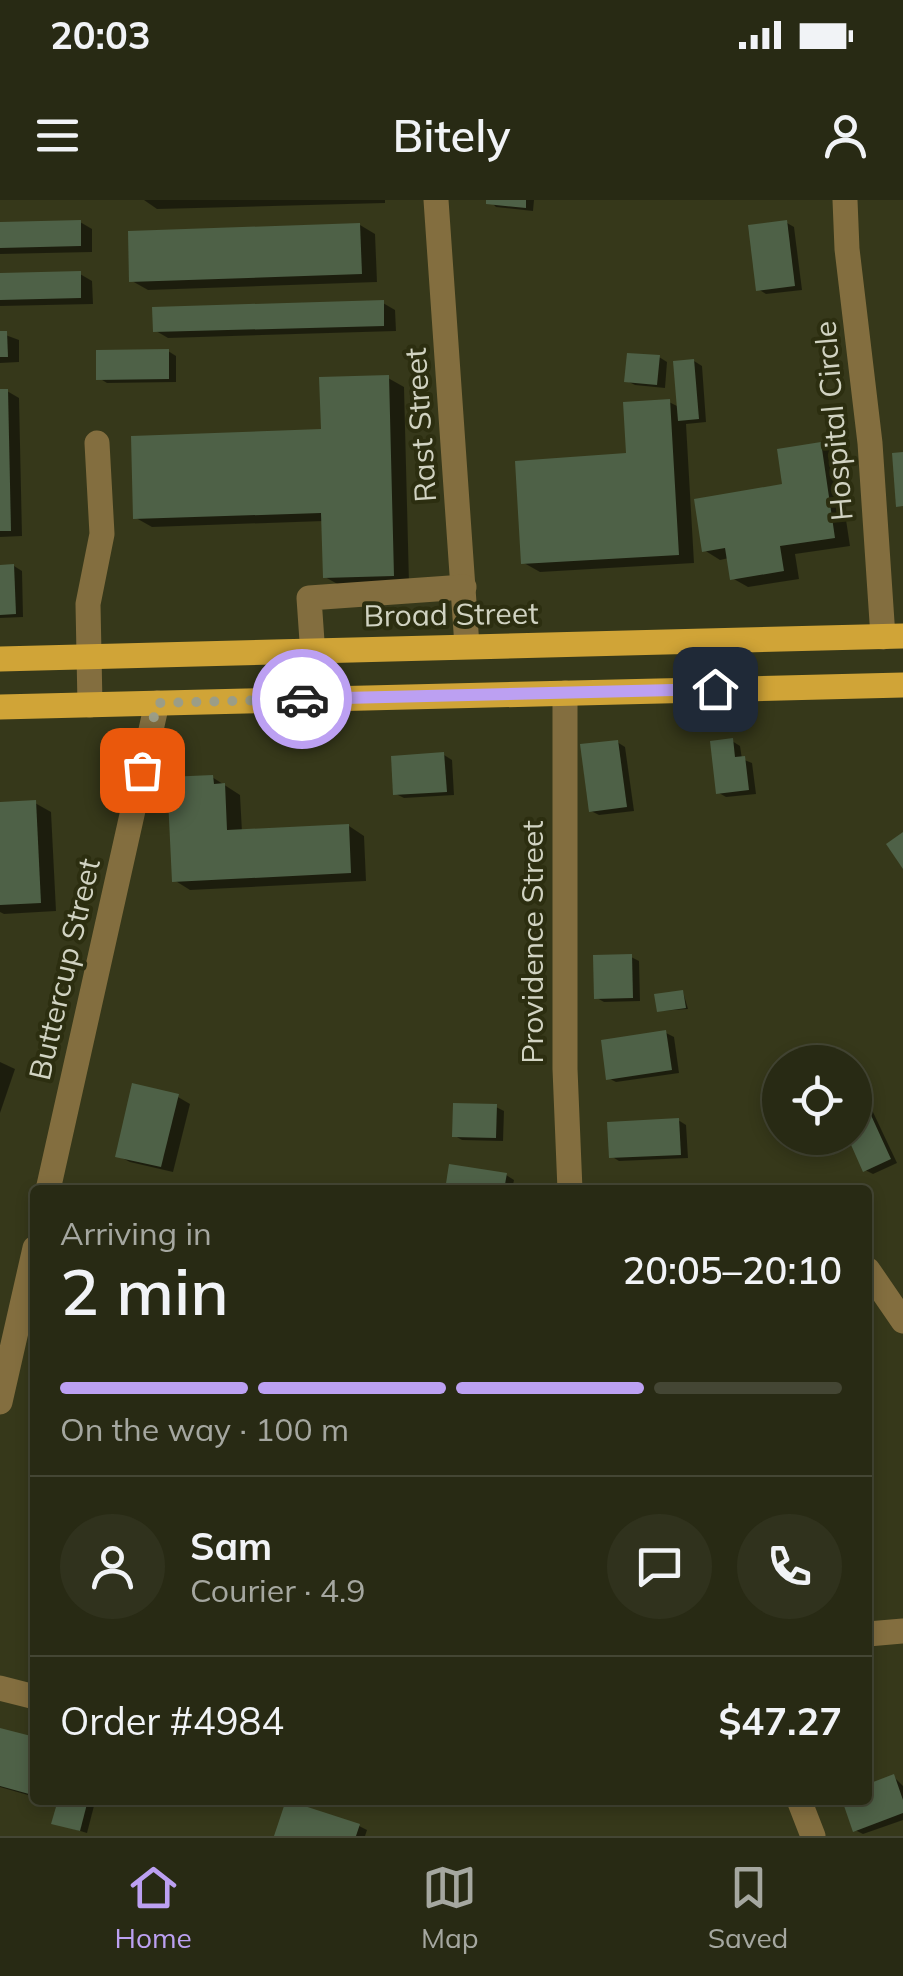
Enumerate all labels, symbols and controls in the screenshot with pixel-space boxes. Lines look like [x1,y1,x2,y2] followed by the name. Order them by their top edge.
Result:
[50,11,151,59] text: 20:03
[392,107,511,163] text: Bitely
[30,108,85,163] icon: menu
[818,108,873,163] icon: person
[805,320,861,522] street label: Hospital Circle
[396,346,444,504] street label: Rast Street
[363,593,539,635] street label: Broad Street
[673,647,758,732] pin
[252,649,352,749] courier
[688,662,743,717] icon: home
[275,672,330,727] icon: car
[100,728,185,813] pin
[115,743,170,798] icon: bag
[513,820,551,1064] street label: Providence Street
[20,855,108,1083] street label: Buttercup Street
[762,1045,872,1155] map controls
[762,1045,872,1155] button: locate
[60,1213,212,1253] text: Arriving in
[622,1246,842,1294] text: 20:05–20:10
[60,1250,229,1331] text: 2 min
[60,1409,349,1449] text: On the way · 100 m
[60,1514,165,1619] button: person
[607,1514,712,1619] button: chat
[737,1514,842,1619] button: phone
[190,1522,272,1570] text: Sam
[190,1570,366,1610] text: Courier · 4.9
[60,1697,284,1745] text: Order #4984
[719,1697,842,1745] text: $47.27
[115,1860,192,1955] tab: Home
[421,1860,479,1955] tab: Map
[708,1860,788,1955] tab: Saved

